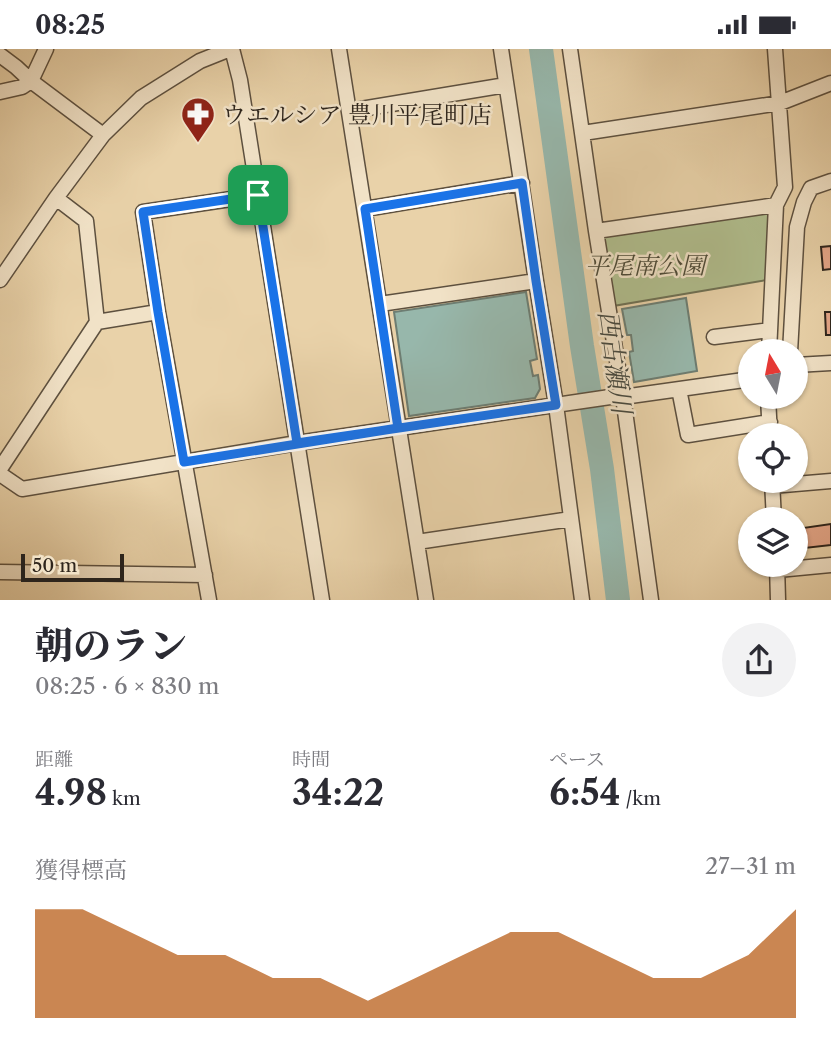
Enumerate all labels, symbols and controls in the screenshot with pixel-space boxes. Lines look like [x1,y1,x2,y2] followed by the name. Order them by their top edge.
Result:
[35,9,105,41] text: 08:25
[179,95,217,144] pharmacy icon: ウエルシア 豊川平尾町店
[222,100,492,129] place label: ウエルシア 豊川平尾町店
[228,165,288,225] pin
[239,176,277,214] icon: arrive
[585,251,709,280] park label: 平尾南公園
[592,308,638,419] water label: 西古瀬川
[738,339,808,409] north arrow
[738,339,808,577] map controls
[738,423,808,493] button: locate
[738,507,808,577] button: layers
[21,551,124,583] scale bar
[32,554,77,577] text: 50 m
[35,622,187,669] text: 朝のラン
[722,623,796,697] button: share
[35,672,219,700] text: 08:25 · 6 × 830 m
[35,748,73,771] text: 距離
[292,748,330,771] text: 時間
[549,748,605,771] text: ペース
[35,771,107,814] text: 4.98
[292,771,384,814] text: 34:22
[549,771,620,814] text: 6:54
[107,787,141,810] text: km
[620,787,661,810] text: /km
[705,852,796,880] text: 27–31 m
[35,856,127,884] text: 獲得標高

